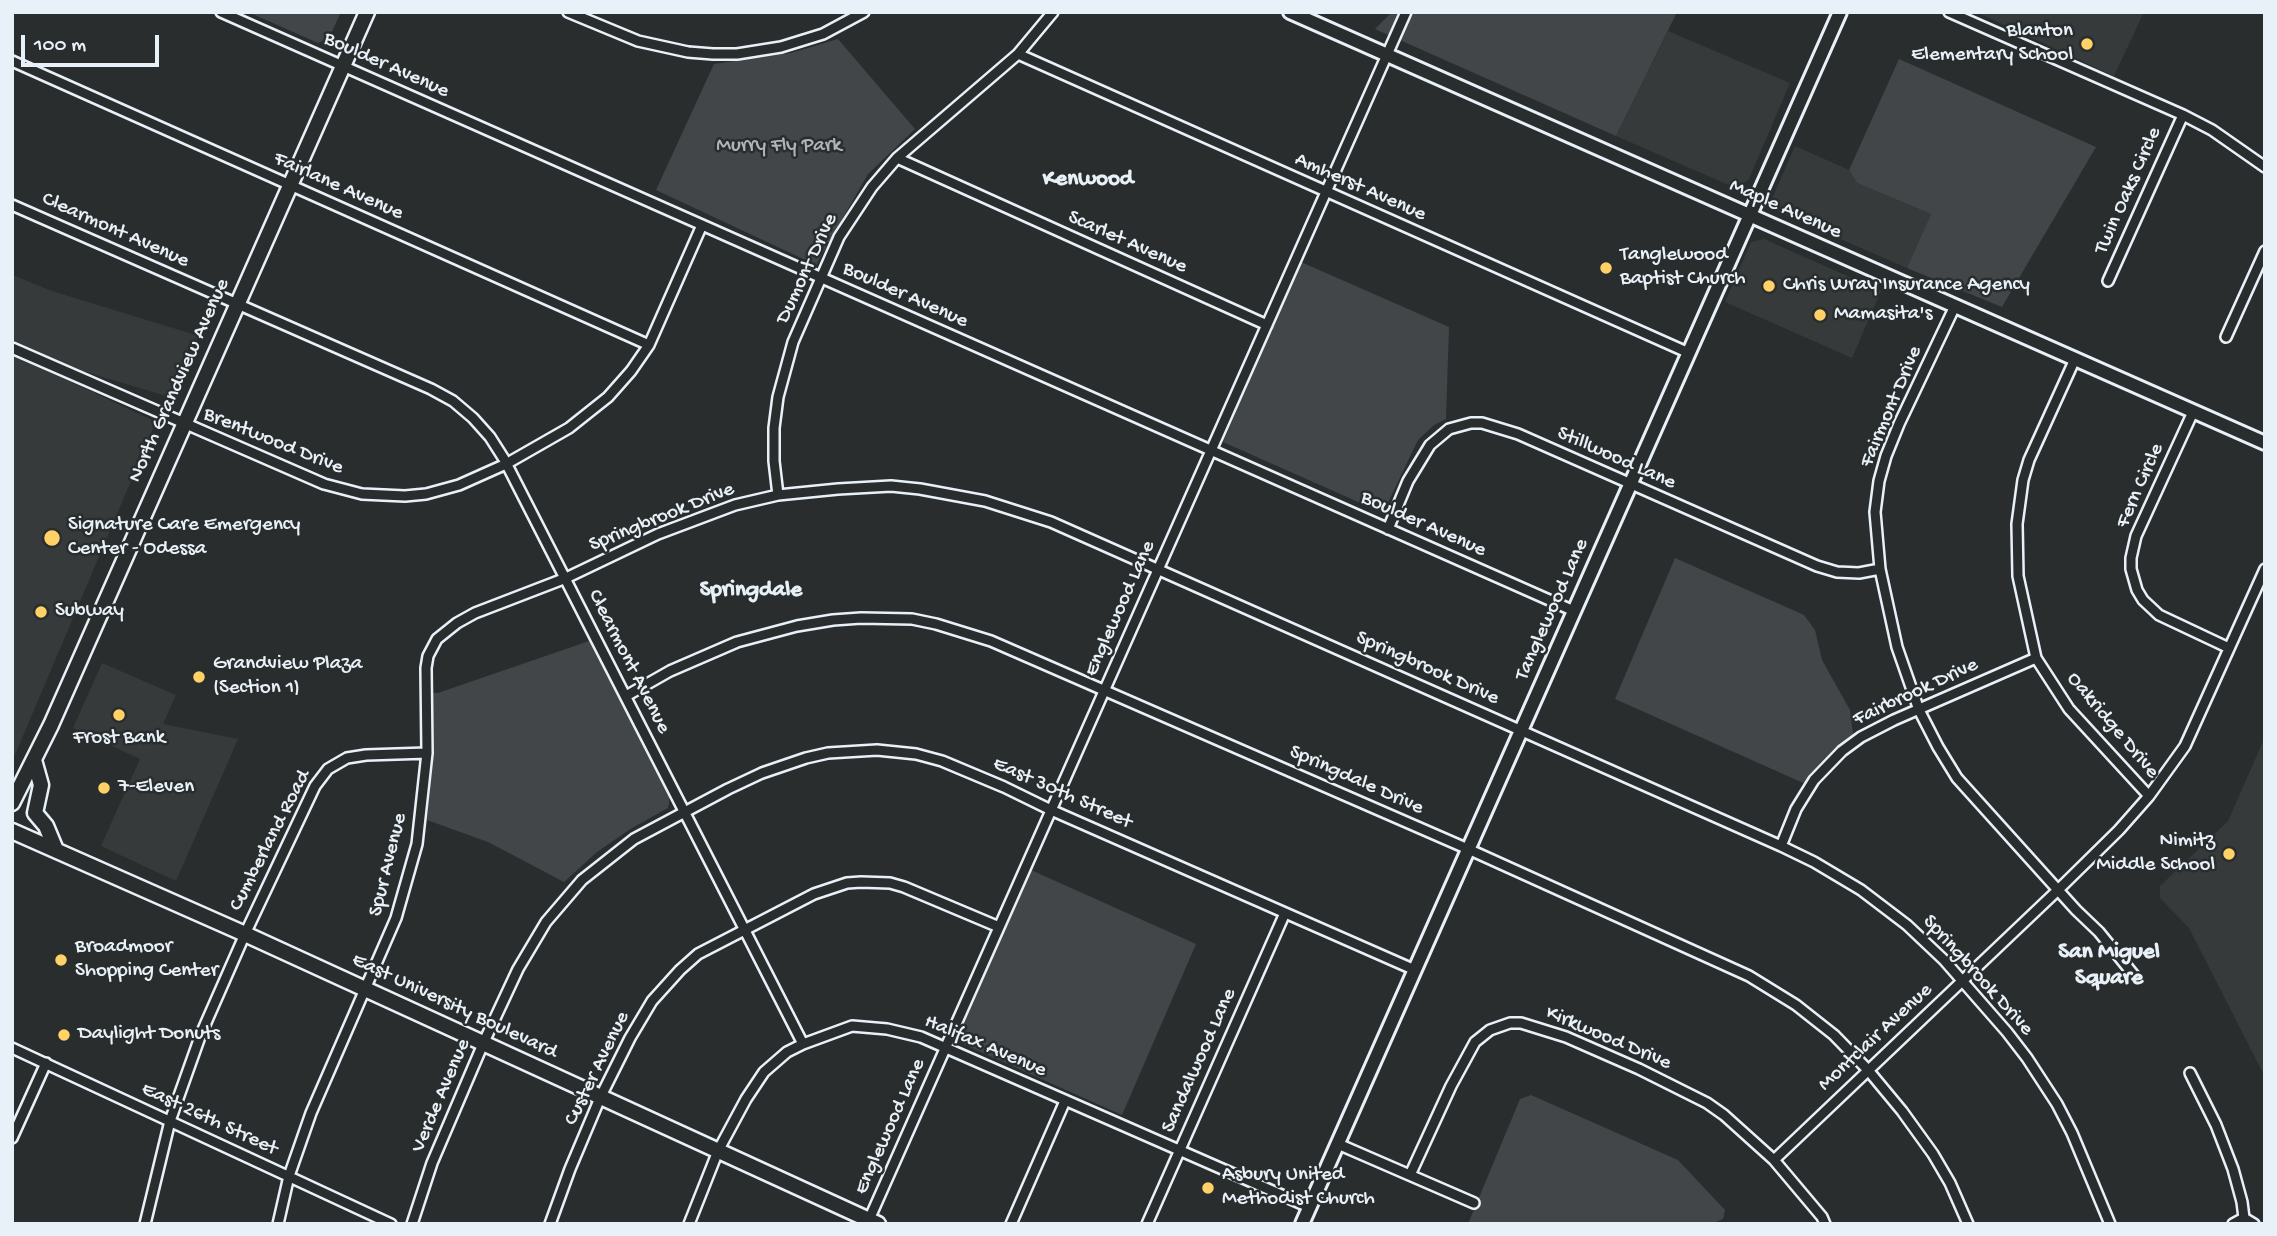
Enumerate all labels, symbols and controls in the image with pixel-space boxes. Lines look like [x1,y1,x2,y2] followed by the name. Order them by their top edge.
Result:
[1911,19,2073,69] place label: Blanton Elementary School
[24,21,163,65] scale bar
[319,27,453,105] street label: Boulder Avenue
[34,34,86,59] text: 100 m
[2079,36,2095,52] marker: Blanton Elementary School
[2090,124,2168,258] street label: Twin Oaks Circle
[716,134,842,160] park label: Murry Fly Park
[269,147,407,227] street label: Fairlane Avenue
[1290,148,1430,228] street label: Amherst Avenue
[1043,166,1133,194] district label: Kenwood
[1725,174,1845,246] street label: Maple Avenue
[38,187,192,275] street label: Clearmont Avenue
[1063,205,1191,281] street label: Scarlet Avenue
[772,210,844,328] street label: Dumont Drive
[1620,243,1745,293] place label: Tanglewood Baptist Church
[838,257,972,335] street label: Boulder Avenue
[1598,260,1614,276] marker: Tanglewood Baptist Church
[1783,273,2030,299] place label: Chris Wray Insurance Agency
[124,275,236,487] street label: North Grandview Avenue
[1761,278,1777,294] marker: Chris Wray Insurance Agency
[1834,302,1932,328] place label: Mamasita's
[1812,307,1828,323] marker: Mamasita's
[1855,342,1929,472] street label: Fairmont Drive
[199,402,347,482] street label: Brentwood Drive
[1553,422,1679,496] street label: Stillwood Lane
[2111,440,2171,532] street label: Fern Circle
[586,477,738,559] street label: Springbrook Drive
[1356,486,1490,564] street label: Boulder Avenue
[68,513,300,563] place label: Signature Care Emergency Center - Odessa
[42,528,62,548] marker: Signature Care Emergency Center - Odessa
[1510,535,1596,685] street label: Tanglewood Lane
[1080,537,1162,681] street label: Englewood Lane
[700,577,802,605] district label: Springdale
[581,586,675,738] street label: Clearmont Avenue
[55,599,124,625] place label: Subway
[33,604,49,620] marker: Subway
[1351,626,1503,712] street label: Springbrook Drive
[213,652,362,702] place label: Grandview Plaza (Section 1)
[1850,653,1982,733] street label: Fairbrook Drive
[2060,668,2164,784] street label: Oakridge Drive
[191,669,207,685] marker: Grandview Plaza (Section 1)
[111,707,127,723] marker: Frost Bank
[73,726,165,752] place label: Frost Bank
[1285,740,1427,822] street label: Springdale Drive
[989,752,1135,836] street label: East 30th Street
[225,766,317,916] street label: Cumberland Road
[118,775,194,801] place label: 7-Eleven
[96,780,112,796] marker: 7-Eleven
[364,811,414,919] street label: Spur Avenue
[2096,829,2215,879] place label: Nimitz Middle School
[2221,846,2237,862] marker: Nimitz Middle School
[1916,910,2038,1042] street label: Springbrook Drive
[75,935,218,985] place label: Broadmoor Shopping Center
[2058,939,2160,993] district label: San Miguel Square
[347,948,561,1066] street label: East University Boulevard
[53,952,69,968] marker: Broadmoor Shopping Center
[1813,978,1939,1098] street label: Montclair Avenue
[1157,985,1243,1137] street label: Sandalwood Lane
[1541,1001,1675,1077] street label: Kirkwood Drive
[560,1008,636,1130] street label: Custer Avenue
[920,1010,1050,1084] street label: Halifax Avenue
[78,1022,220,1048] place label: Daylight Donuts
[56,1027,72,1043] marker: Daylight Donuts
[407,1035,477,1157] street label: Verde Avenue
[850,1055,932,1199] street label: Englewood Lane
[137,1077,281,1163] street label: East 26th Street
[1222,1163,1375,1213] place label: Asbury United Methodist Church
[1200,1180,1216,1196] marker: Asbury United Methodist Church

